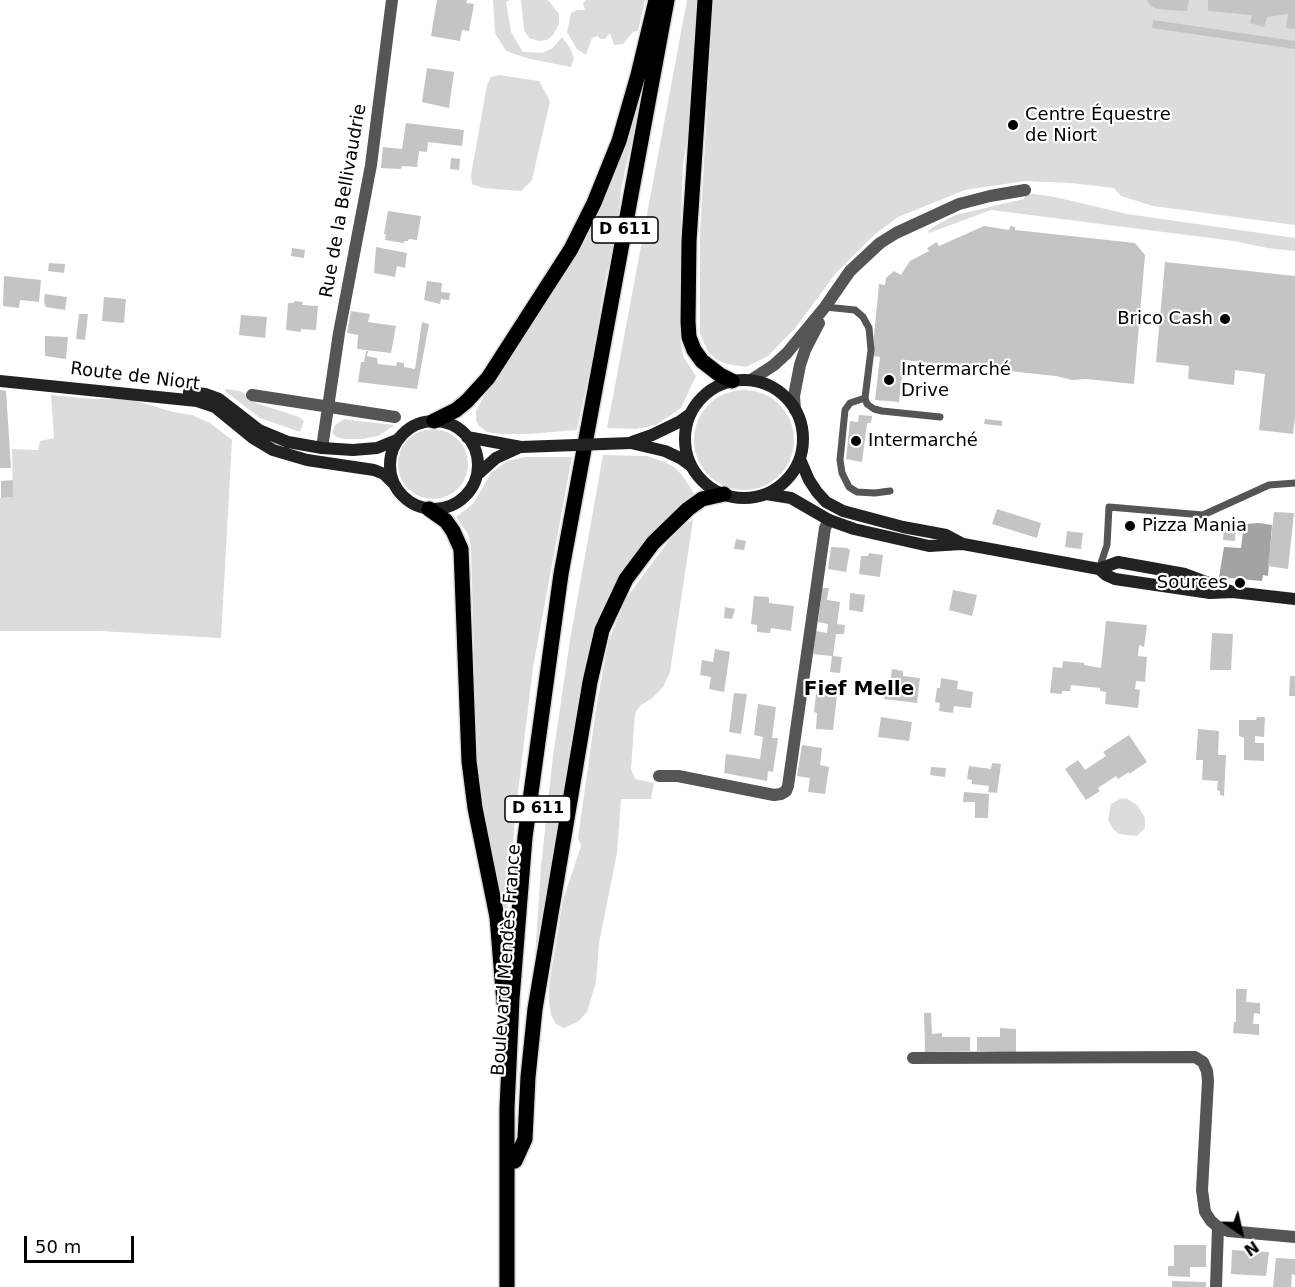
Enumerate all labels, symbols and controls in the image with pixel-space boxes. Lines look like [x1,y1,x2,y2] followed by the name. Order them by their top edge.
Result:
[316,102,372,300] street label: Rue de la Bellivaudrie
[1025,104,1171,146] place label: Centre Équestre de Niort
[1006,118,1020,132] marker: Centre Équestre de Niort
[592,217,658,243] road number: D 611
[1117,308,1213,330] place label: Brico Cash
[1218,312,1232,326] marker: Brico Cash
[69,358,201,396] street label: Route de Niort
[901,359,1011,401] place label: Intermarché Drive
[882,373,896,387] marker: Intermarché Drive
[868,430,978,452] place label: Intermarché
[849,434,863,448] marker: Intermarché
[1142,515,1247,537] place label: Pizza Mania
[1123,519,1137,533] marker: Pizza Mania
[1157,572,1228,594] place label: Sources
[1233,576,1247,590] marker: Sources
[804,678,914,702] district label: Fief Melle
[505,796,571,822] road number: D 611
[488,843,526,1077] street label: Boulevard Mendès France
[1211,1203,1271,1263] north arrow
[27,1224,136,1262] scale bar
[35,1236,81,1257] text: 50 m
[1240,1237,1262,1260] text: N

